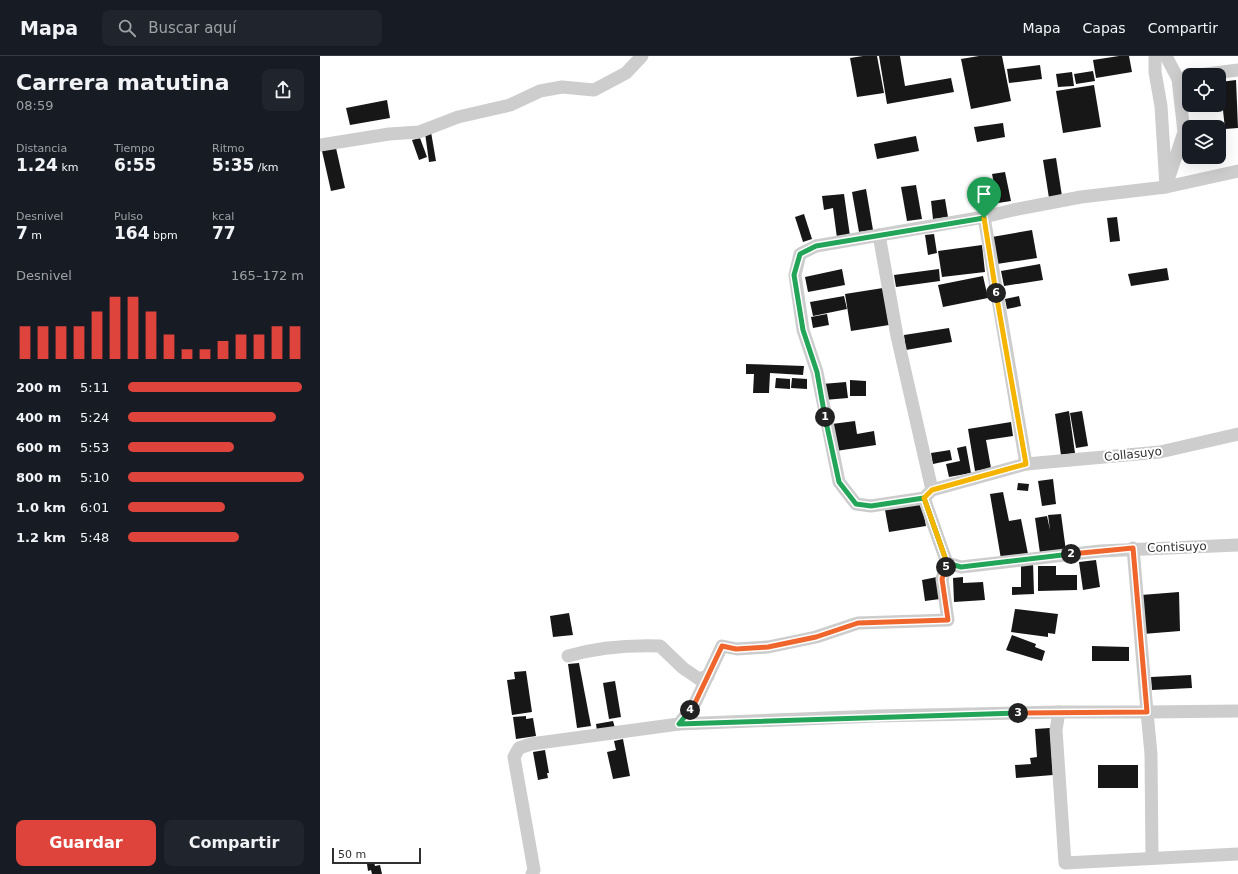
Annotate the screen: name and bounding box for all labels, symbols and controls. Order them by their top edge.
search box [102,10,382,46]
text: Mapa [20,17,78,39]
icon: search [116,17,138,39]
text: Buscar aquí [148,19,237,37]
text: Mapa [1022,20,1061,36]
text: Capas [1083,20,1126,36]
text: Compartir [1148,20,1218,36]
map controls [1182,68,1226,164]
button: locate [1182,68,1226,112]
button: share [262,69,304,111]
text: Carrera matutina [16,70,229,95]
text: 08:59 [16,98,53,113]
button: layers [1182,120,1226,164]
text: Distancia [16,142,67,155]
text: Tiempo [114,142,155,155]
text: Ritmo [212,142,244,155]
text: 1.24 [16,155,58,175]
text: 6:55 [114,155,156,175]
text: 5:35 [212,155,254,175]
text: km [58,161,79,174]
text: /km [254,161,279,174]
pin [967,177,1001,218]
icon: arrive [973,183,995,205]
text: Desnivel [16,210,63,223]
text: Pulso [114,210,143,223]
text: kcal [212,210,234,223]
text: 7 [16,223,28,243]
text: 164 [114,223,150,243]
text: 77 [212,223,236,243]
text: m [28,229,42,242]
text: bpm [150,229,178,242]
text: Desnivel [16,268,72,283]
text: 165–172 m [231,268,304,283]
pin: 6 [986,283,1006,303]
text: 6 [992,286,1000,299]
text: 200 m [16,380,61,395]
text: 5:11 [80,380,109,395]
pin: 1 [815,407,835,427]
text: 400 m [16,410,61,425]
text: 5:24 [80,410,109,425]
text: 1 [821,410,829,423]
text: 600 m [16,440,61,455]
text: 5:53 [80,440,109,455]
street label: Collasuyo [1103,444,1163,464]
text: 800 m [16,470,61,485]
text: 5:10 [80,470,109,485]
text: 1.0 km [16,500,66,515]
text: 6:01 [80,500,109,515]
text: 1.2 km [16,530,66,545]
text: 5:48 [80,530,109,545]
street label: Contisuyo [1147,539,1207,555]
pin: 2 [1061,544,1081,564]
text: 2 [1067,547,1075,560]
pin: 5 [936,557,956,577]
text: 5 [942,560,950,573]
pin: 4 [680,700,700,720]
text: 4 [686,703,694,716]
pin: 3 [1008,703,1028,723]
text: 3 [1014,706,1022,719]
button: Guardar [16,820,156,866]
button: Compartir [164,820,304,866]
scale bar [332,846,421,865]
text: 50 m [338,848,366,861]

